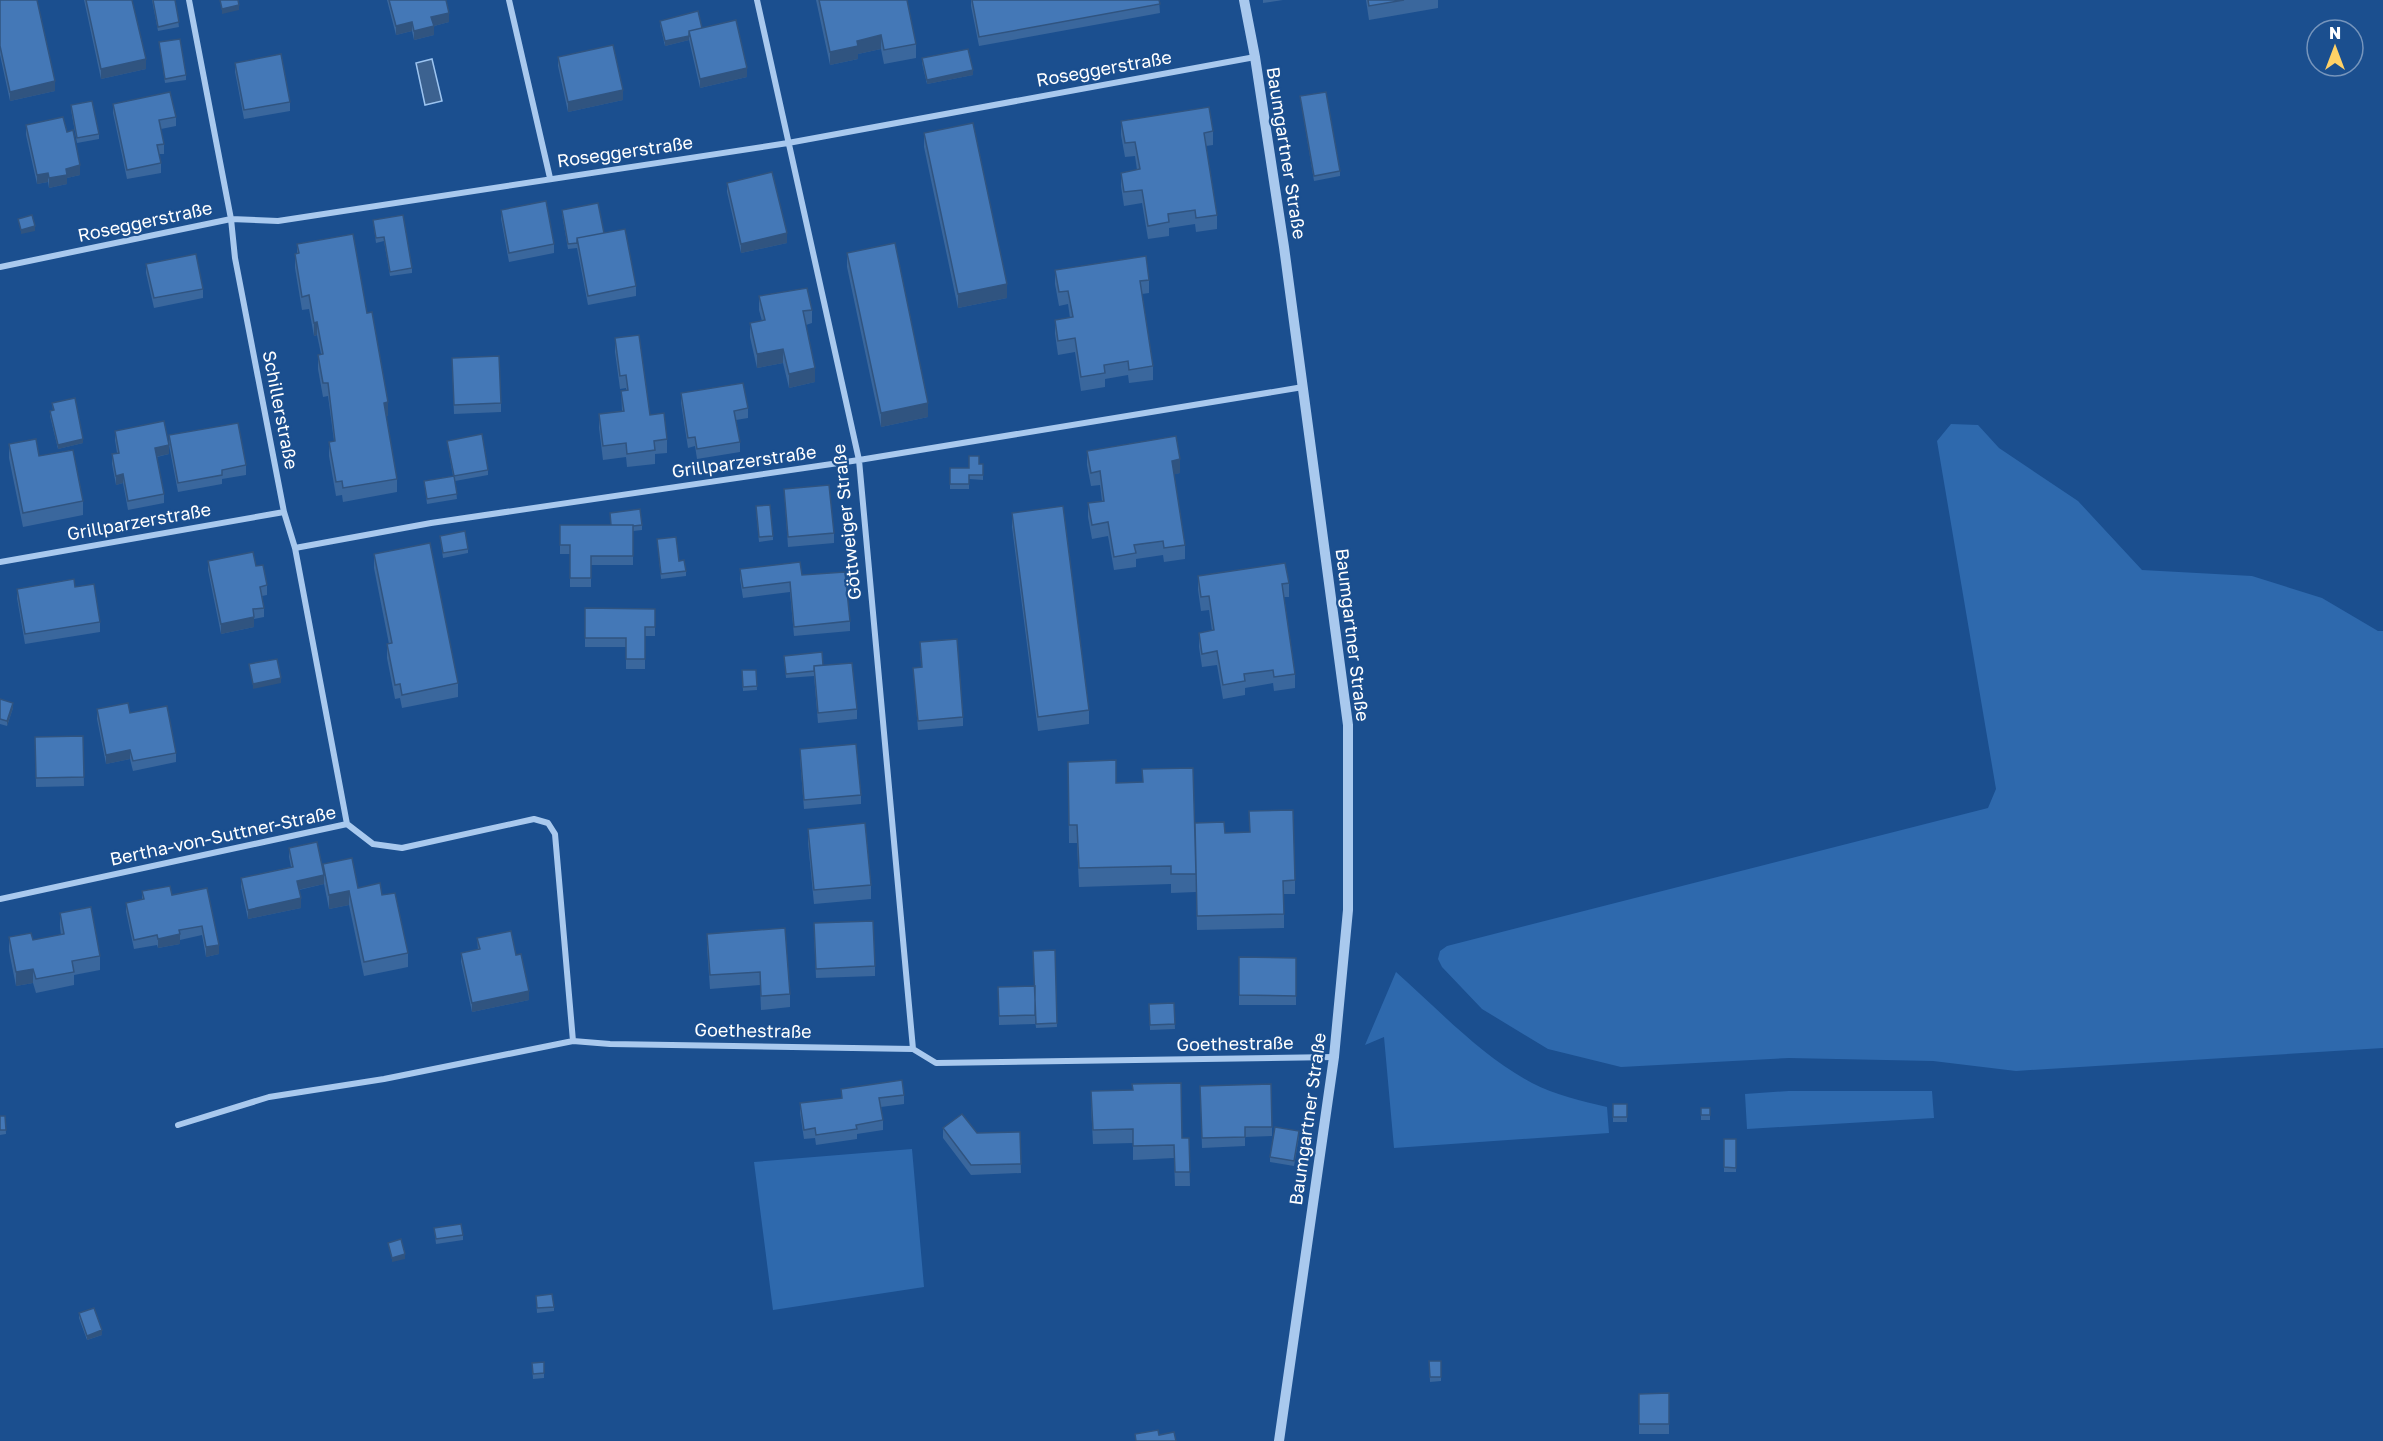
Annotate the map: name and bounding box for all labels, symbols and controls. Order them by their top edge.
north arrow [2305,18,2365,78]
text: N [2329,23,2341,43]
street label: Roseggerstraße [1034,45,1173,91]
street label: Baumgartner Straße [1263,65,1311,241]
street label: Roseggerstraße [555,131,694,171]
street label: Roseggerstraße [75,196,214,246]
street label: Schillerstraße [259,348,303,471]
street label: Grillparzerstraße [670,440,818,482]
street label: Göttweiger Straße [827,443,865,601]
street label: Grillparzerstraße [65,498,213,545]
street label: Baumgartner Straße [1331,547,1375,723]
street label: Bertha-von-Suttner-Straße [108,800,338,870]
street label: Goethestraße [694,1018,812,1042]
street label: Goethestraße [1176,1031,1294,1055]
street label: Baumgartner Straße [1284,1031,1330,1207]

